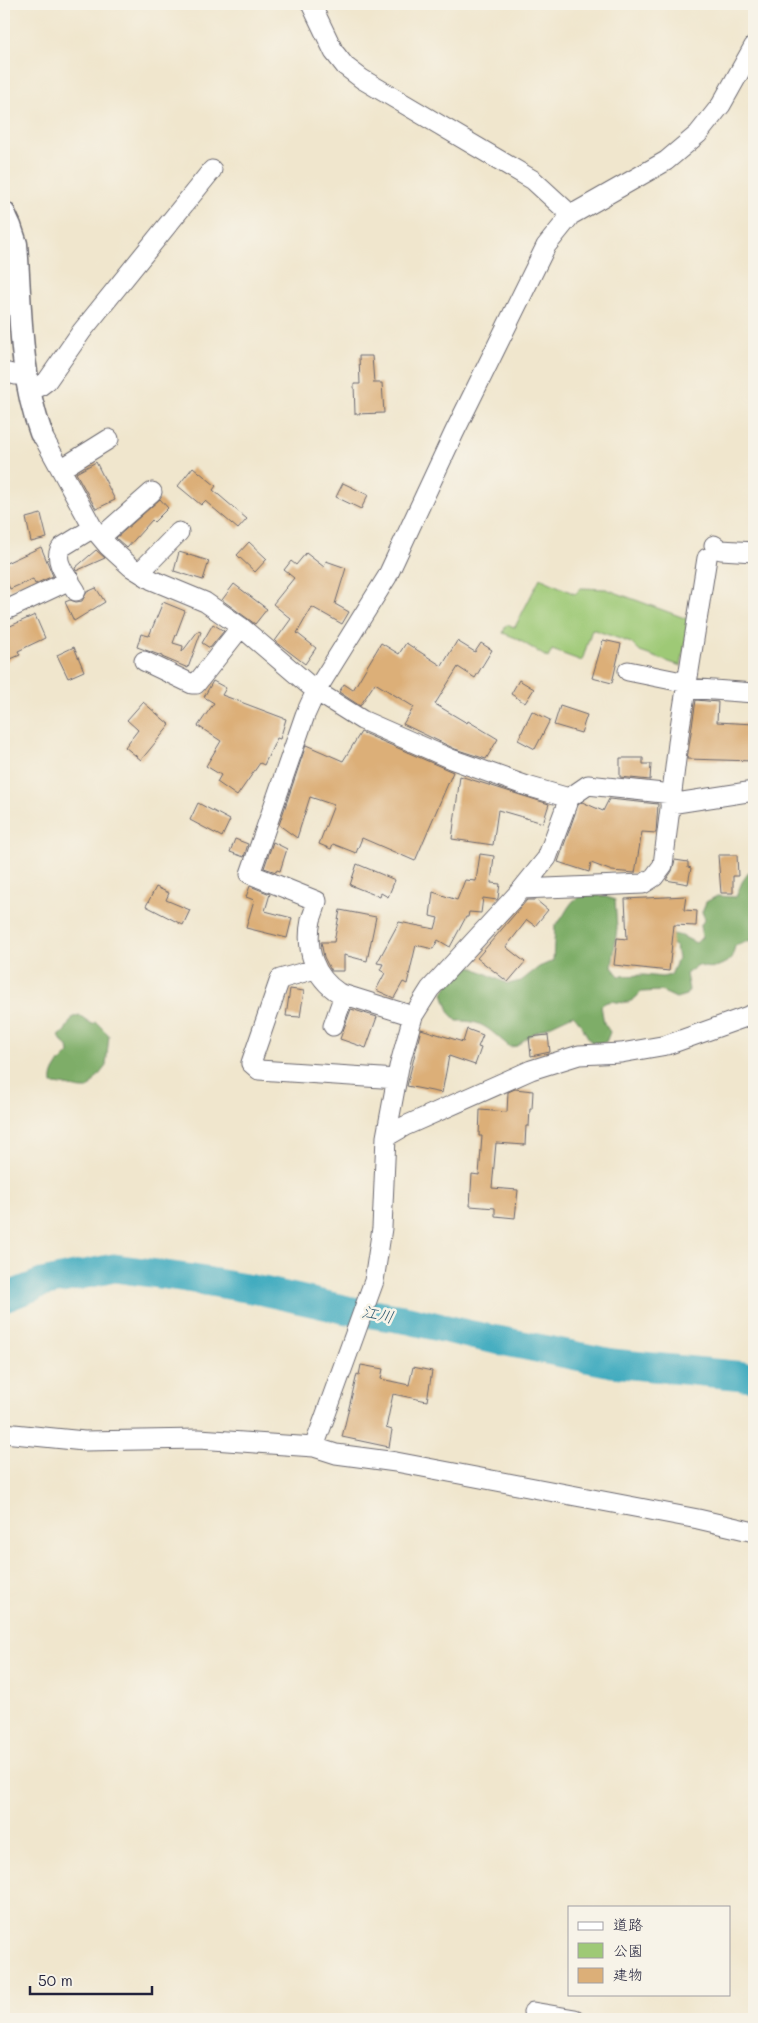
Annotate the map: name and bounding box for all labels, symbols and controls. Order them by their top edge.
water label: 江川 [360,1300,396,1327]
legend [568,1906,730,1996]
text: 道路 [613,1914,643,1934]
text: 公園 [613,1940,643,1960]
scale bar [30,1963,152,1995]
text: 建物 [613,1964,643,1984]
text: 50 m [38,1970,73,1990]

